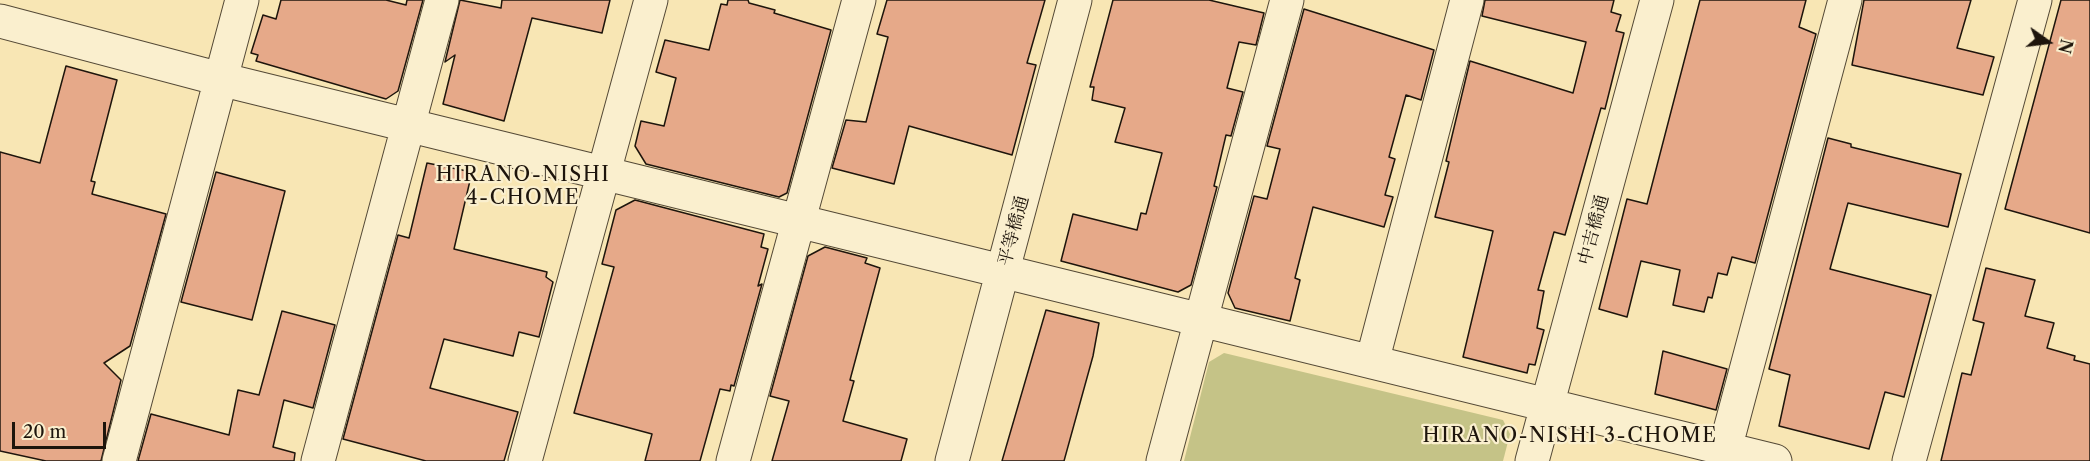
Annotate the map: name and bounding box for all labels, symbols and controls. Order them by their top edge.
north arrow [2018,12,2078,72]
text: N [2054,37,2077,56]
district label: HIRANO-NISHI 4-CHOME [436,163,610,210]
street label: 中吉橋通 [1574,192,1614,268]
street label: 平等橋通 [994,193,1034,269]
scale bar [15,410,110,448]
text: 20 m [23,421,66,443]
district label: HIRANO-NISHI 3-CHOME [1423,424,1717,448]

